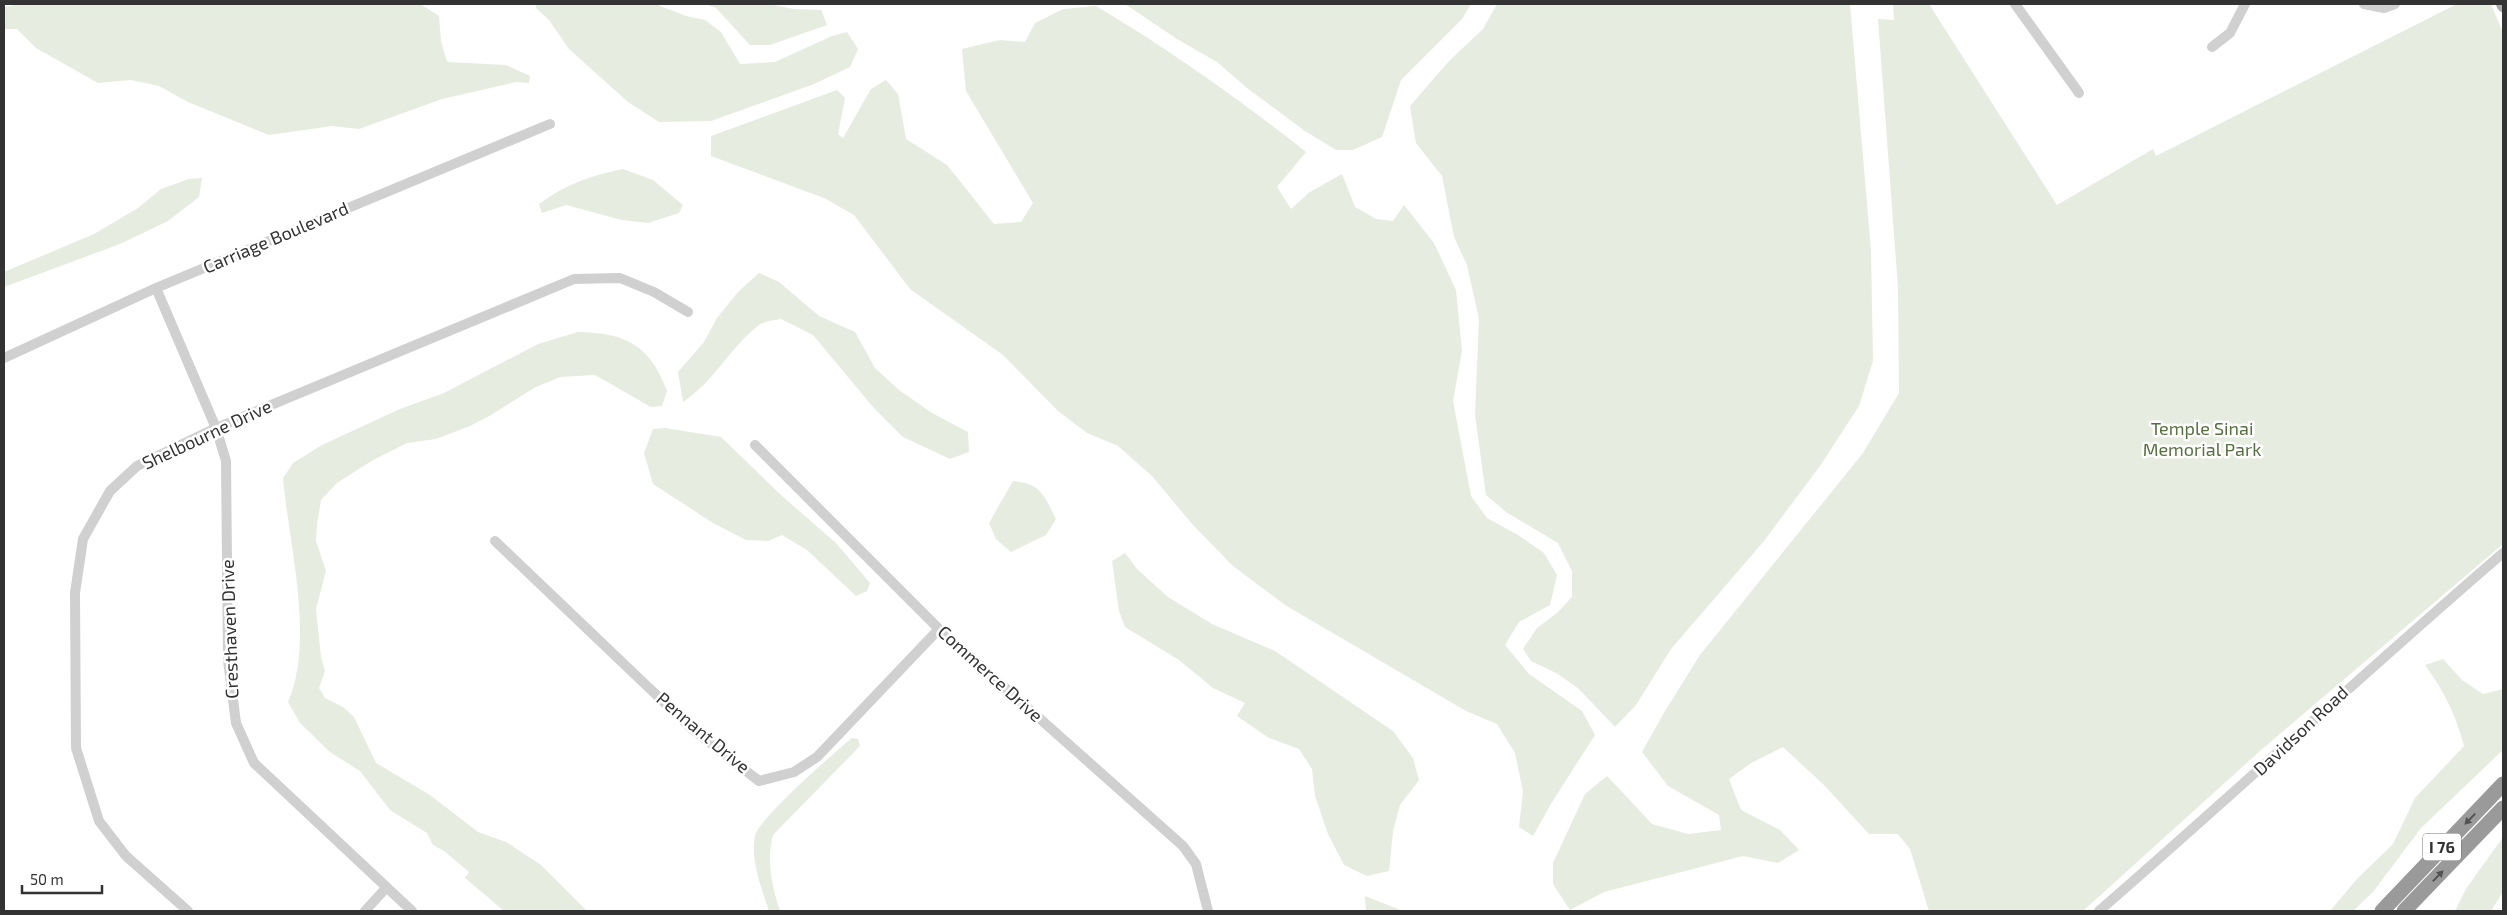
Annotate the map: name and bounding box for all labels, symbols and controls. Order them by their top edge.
street label: Carriage Boulevard [200,197,352,278]
street label: Shelbourne Drive [138,394,275,474]
park label: Temple Sinai Memorial Park [2143,417,2261,460]
street label: Cresthaven Drive [216,559,242,699]
street label: Commerce Drive [934,620,1048,726]
street label: Davidson Road [2248,681,2352,780]
street label: Pennant Drive [653,687,755,778]
one-way arrow [2464,813,2476,825]
road number: I 76 [2423,834,2461,860]
scale bar [22,862,102,894]
text: 50 m [30,870,64,888]
one-way arrow [2432,870,2444,882]

